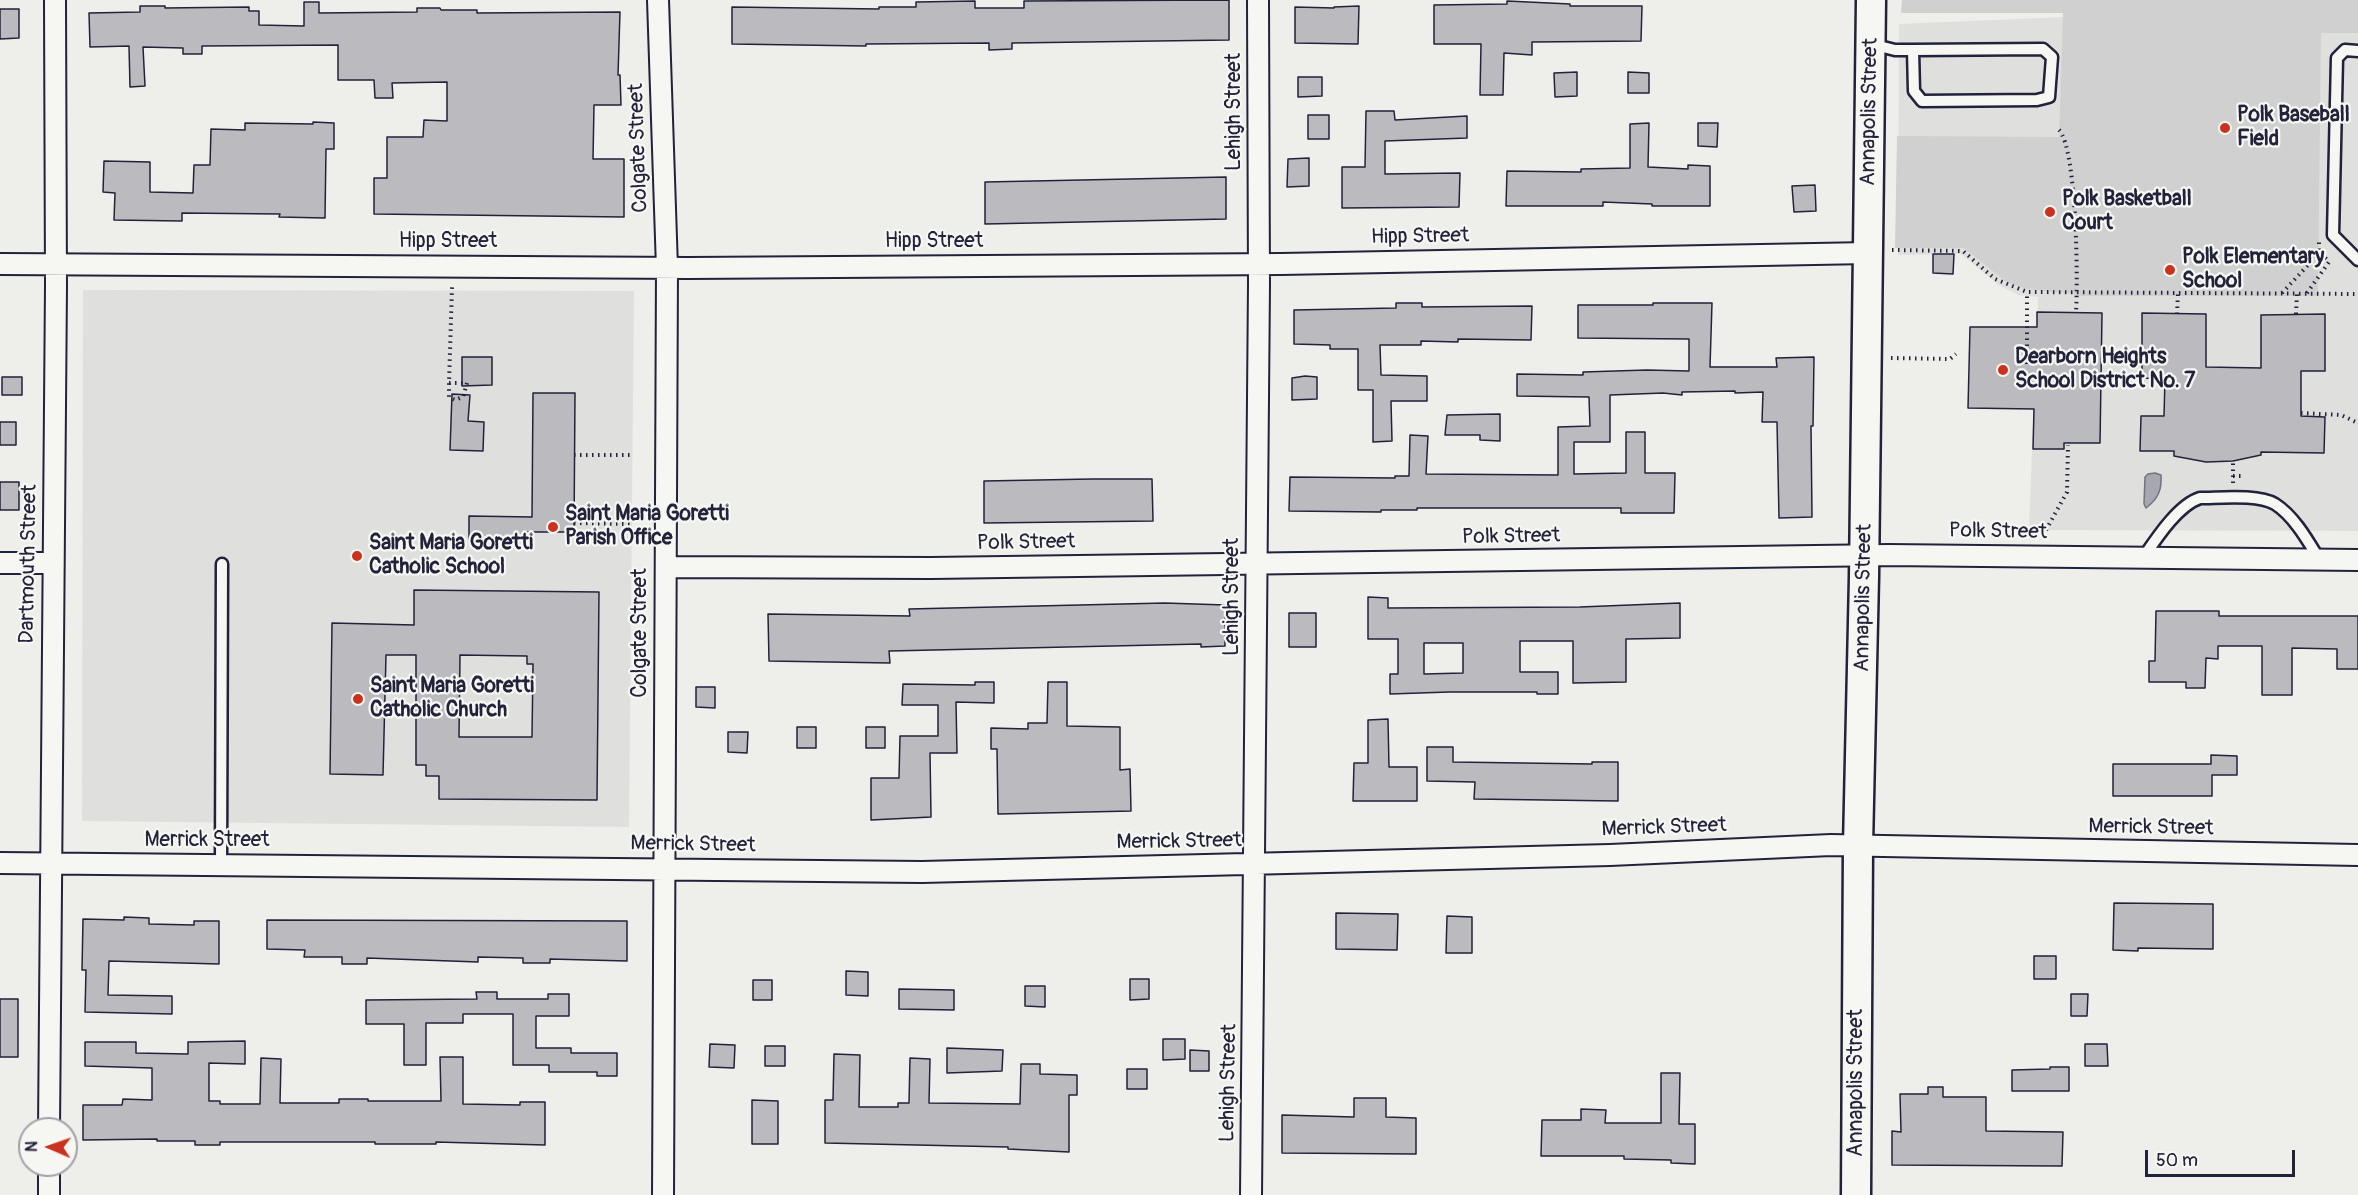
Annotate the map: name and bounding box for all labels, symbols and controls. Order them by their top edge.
street label: Annapolis Street [1856,38,1884,186]
street label: Lehigh Street [1222,53,1248,171]
street label: Colgate Street [624,83,654,213]
place label: Polk Baseball Field [2237,103,2350,153]
marker: Polk Baseball Field [2218,121,2232,135]
place label: Polk Basketball Court [2062,187,2192,237]
marker: Polk Basketball Court [2043,205,2057,219]
street label: Hipp Street [1371,224,1469,250]
street label: Hipp Street [399,229,497,255]
street label: Hipp Street [885,229,983,255]
place label: Polk Elementary School [2182,245,2324,295]
marker: Polk Elementary School [2163,263,2177,277]
place label: Dearborn Heights School District No. 7 [2015,345,2195,395]
marker: Dearborn Heights School District No. 7 [1996,363,2010,377]
street label: Dartmouth Street [15,484,43,644]
place label: Saint Maria Goretti Parish Office [565,502,729,552]
street label: Polk Street [1949,519,2047,545]
marker: Saint Maria Goretti Parish Office [546,520,560,534]
street label: Polk Street [1462,524,1560,550]
street label: Annapolis Street [1850,524,1878,672]
street label: Polk Street [977,530,1075,556]
place label: Saint Maria Goretti Catholic School [369,531,533,581]
street label: Lehigh Street [1220,538,1246,656]
marker: Saint Maria Goretti Catholic School [350,549,364,563]
street label: Colgate Street [628,568,654,698]
place label: Saint Maria Goretti Catholic Church [370,674,534,724]
marker: Saint Maria Goretti Catholic Church [351,692,365,706]
street label: Merrick Street [1601,813,1727,843]
street label: Merrick Street [2088,814,2214,842]
street label: Merrick Street [144,828,270,854]
street label: Merrick Street [1116,828,1242,856]
street label: Merrick Street [630,831,756,859]
street label: Annapolis Street [1844,1009,1870,1157]
street label: Lehigh Street [1215,1024,1243,1142]
north arrow [18,1117,78,1177]
scale bar [2148,1138,2298,1176]
text: N [22,1141,42,1152]
text: 50 m [2156,1149,2198,1172]

